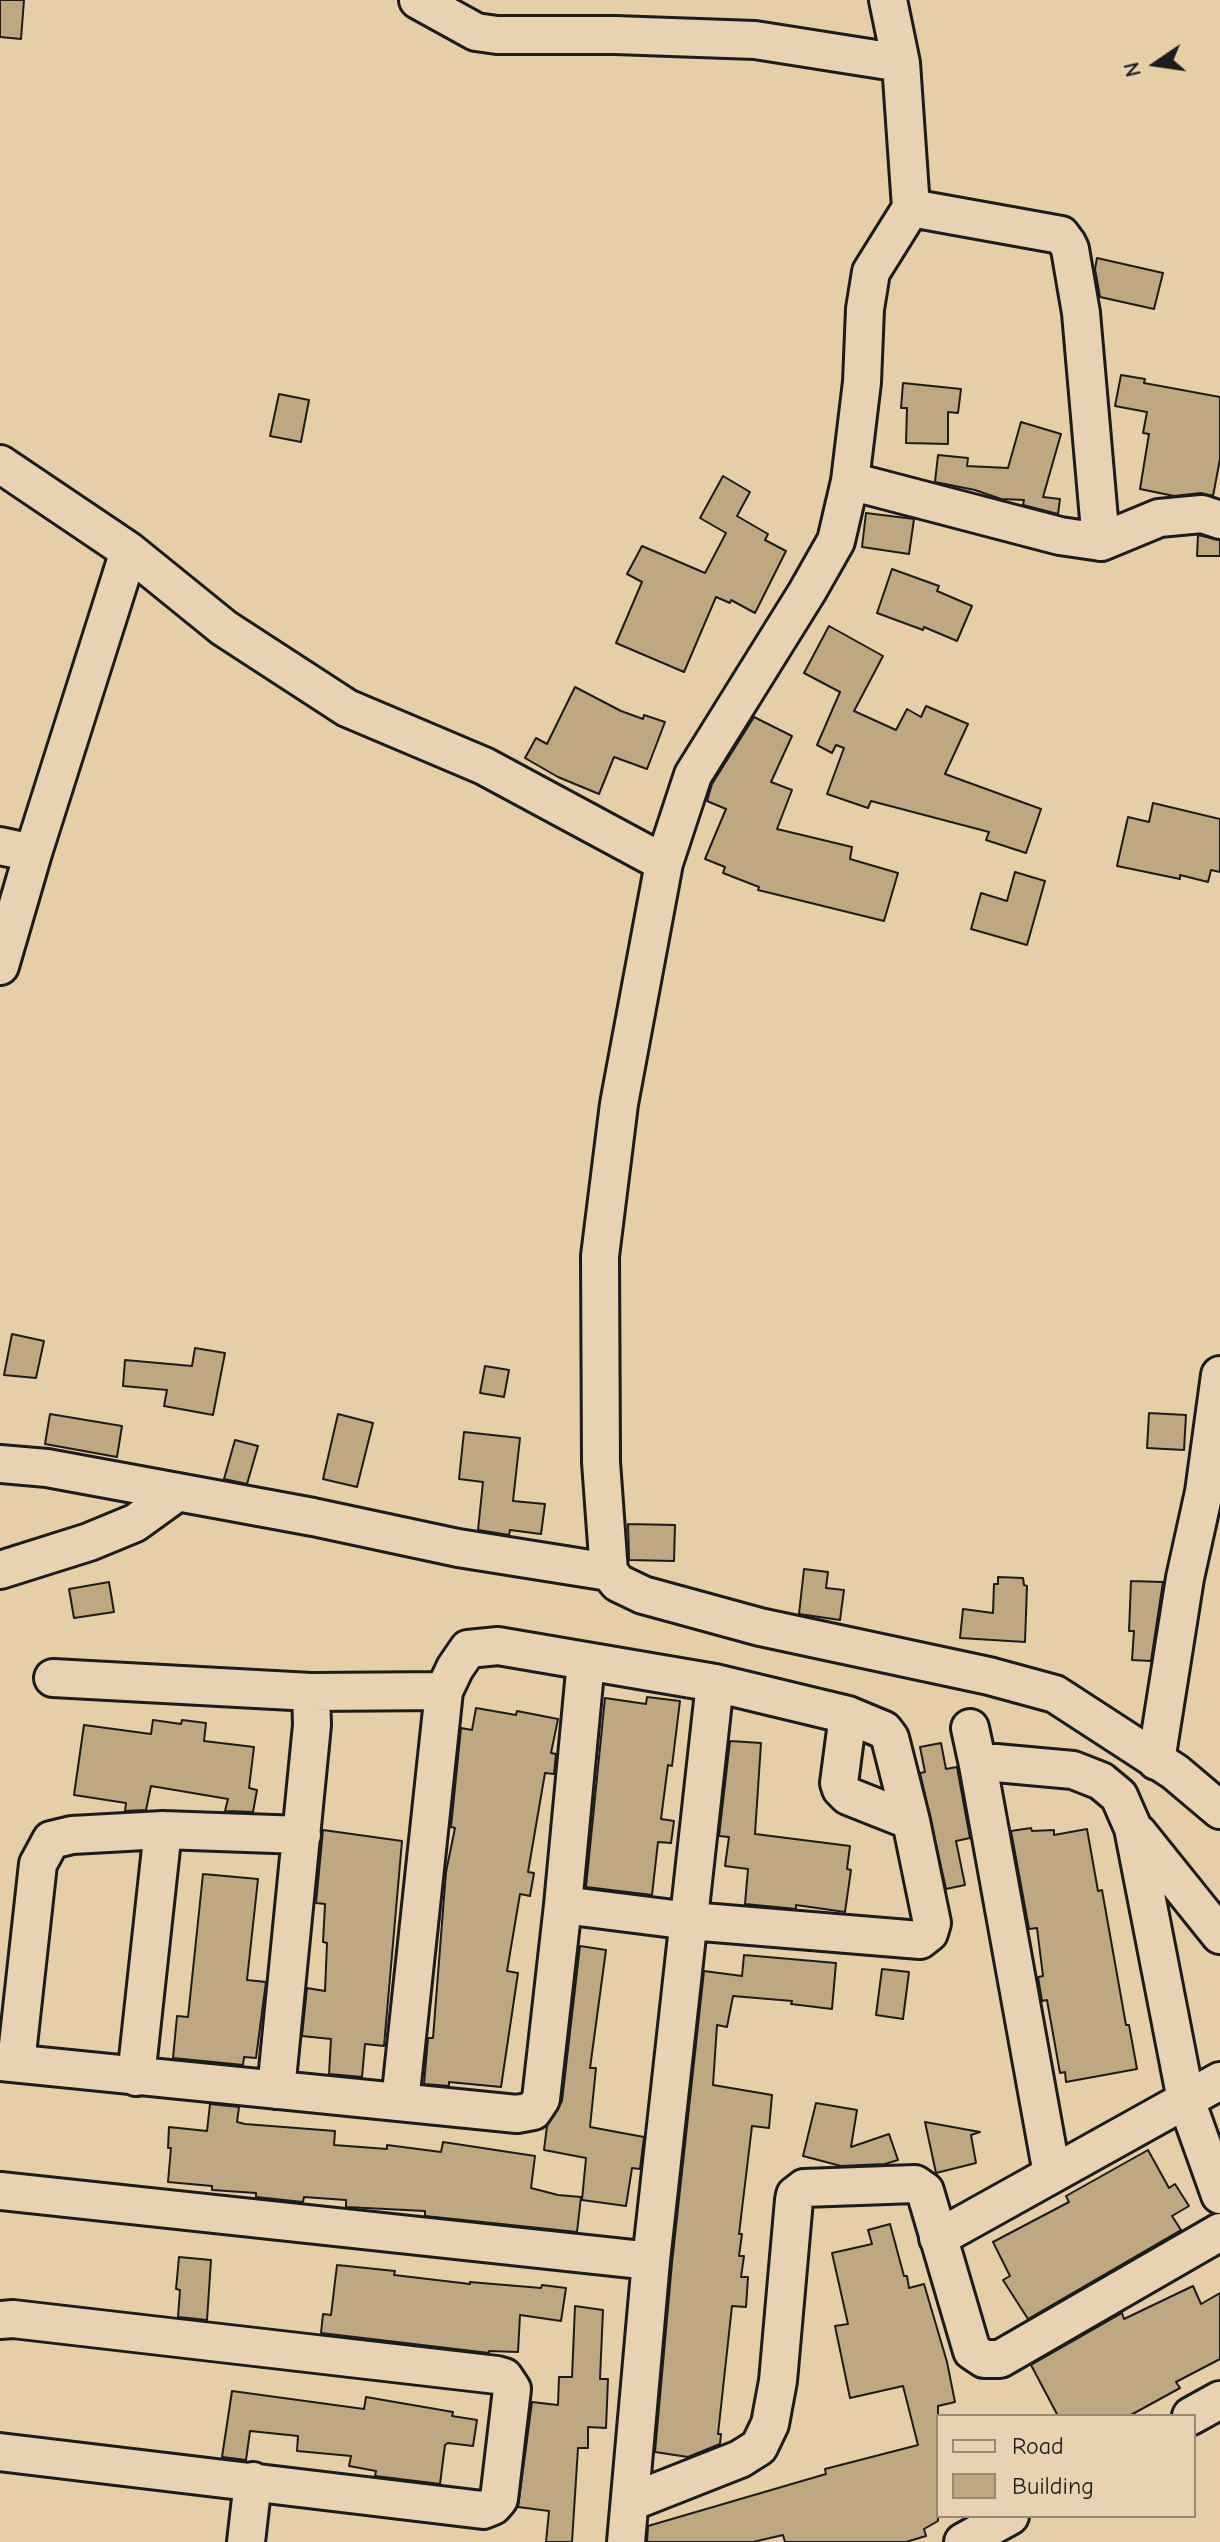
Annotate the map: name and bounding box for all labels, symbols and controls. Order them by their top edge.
north arrow [1116,24,1196,104]
text: N [1118,59,1147,79]
legend [936,2414,1196,2518]
text: Road [1012,2432,1064,2460]
text: Building [1012,2472,1094,2500]

